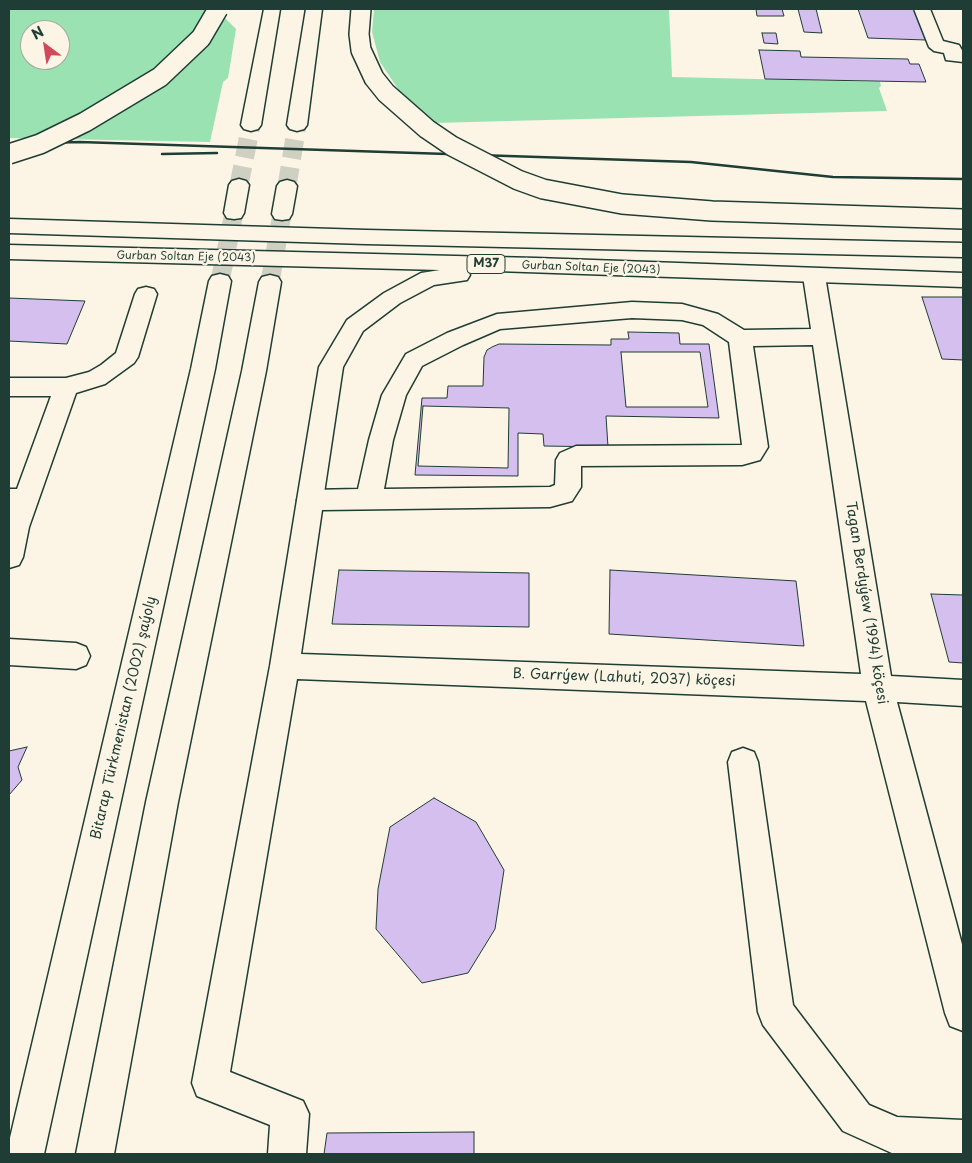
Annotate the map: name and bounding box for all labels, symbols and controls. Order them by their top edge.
north arrow [20,20,70,70]
text: N [27,21,48,44]
street label: Gurban Soltan Eje (2043) [116,249,256,265]
road number: M37 [467,254,505,274]
street label: Gurban Soltan Eje (2043) [521,259,661,277]
street label: Tagan Berdyýew (1994) köçesi [842,500,890,706]
street label: Bitarap Türkmenistan (2002) şaýoly [88,595,160,841]
street label: B. Garrýew (Lahuti, 2037) köçesi [512,666,736,690]

